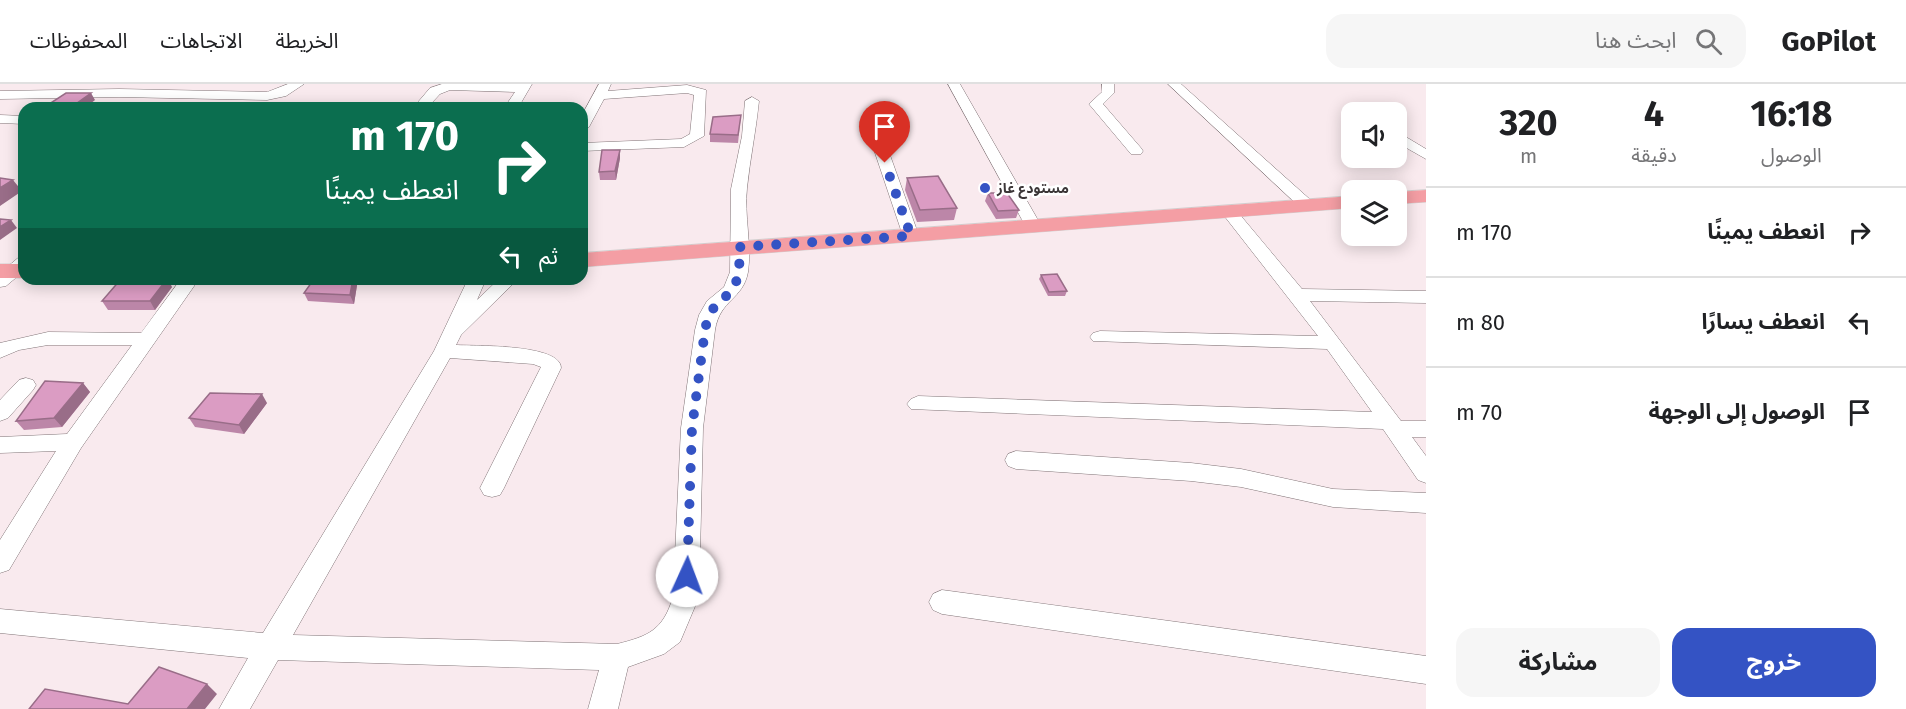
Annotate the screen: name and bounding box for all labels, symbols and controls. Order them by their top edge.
search box [1326,14,1746,68]
icon: search [1692,25,1725,58]
text: GoPilot [1782,25,1876,58]
text: ابحث هنا [1595,27,1677,54]
text: المحفوظات [30,28,127,54]
text: الاتجاهات [160,28,242,54]
text: الخريطة [275,28,338,54]
text: 4 [1644,92,1664,136]
text: 16:18 [1750,92,1832,136]
pin [859,101,910,163]
text: 320 [1500,101,1558,145]
map controls [1341,102,1407,246]
button: sound [1341,102,1407,168]
icon: arrive [868,110,901,143]
text: 170 m [350,111,459,161]
icon: right [480,126,558,204]
text: دقيقة [1631,143,1677,167]
text: الوصول [1761,143,1822,167]
text: m [1520,144,1537,168]
text: انعطف يمينًا [324,174,459,206]
place label: مستودع غاز [996,180,1069,199]
button: layers [1341,180,1407,246]
marker: مستودع غاز [978,181,992,195]
icon: right [1843,216,1876,249]
text: انعطف يمينًا [1707,218,1825,245]
text: 170 m [1456,219,1512,246]
icon: left [494,240,527,273]
text: ثم [539,243,558,270]
icon: left [1843,306,1876,339]
text: انعطف يسارًا [1702,308,1825,335]
text: 80 m [1456,309,1505,336]
icon: arrive [1843,396,1876,429]
text: الوصول إلى الوجهة [1648,398,1825,425]
text: 70 m [1456,399,1502,426]
position arrow [655,544,719,608]
button: مشاركة [1456,628,1660,697]
button: خروج [1672,628,1876,697]

